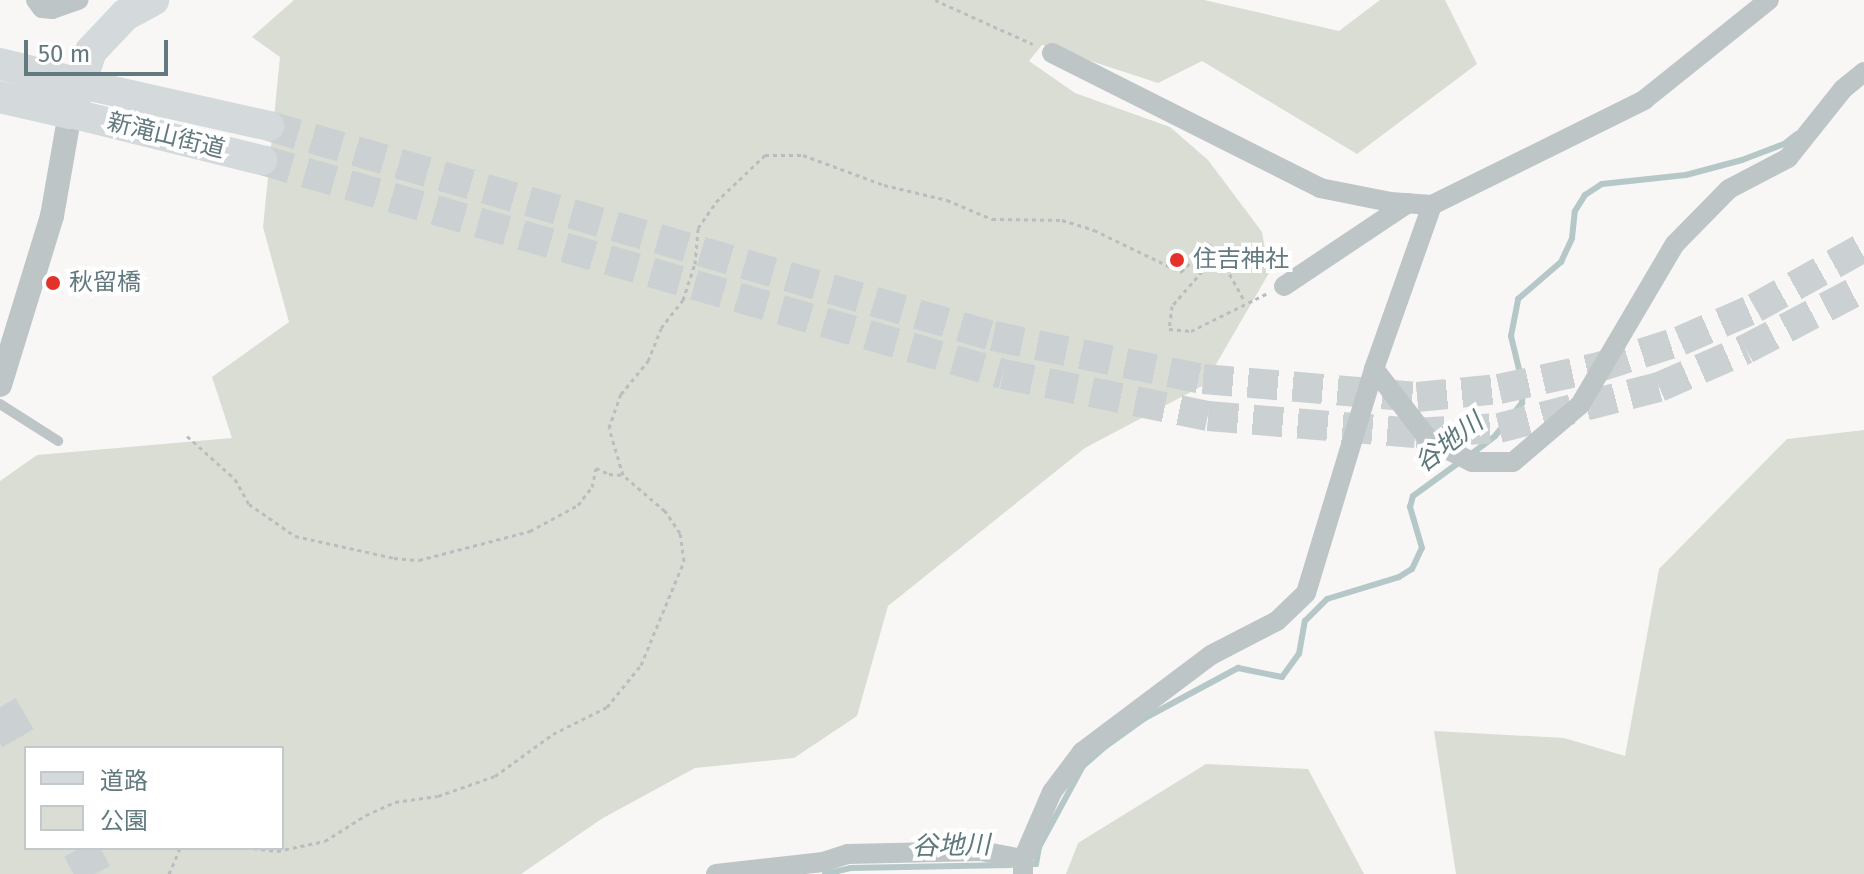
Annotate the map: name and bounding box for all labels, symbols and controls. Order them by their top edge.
scale bar [28,24,172,74]
text: 50 m [38,40,90,68]
street label: 新滝山街道 [104,108,228,164]
place label: 住吉神社 [1193,246,1289,274]
marker: 住吉神社 [1168,251,1186,269]
place label: 秋留橋 [69,269,141,297]
marker: 秋留橋 [44,274,62,292]
water label: 谷地川 [1409,407,1489,479]
legend [24,746,284,850]
text: 道路 [100,767,148,795]
text: 公園 [100,807,148,835]
water label: 谷地川 [912,830,990,862]

